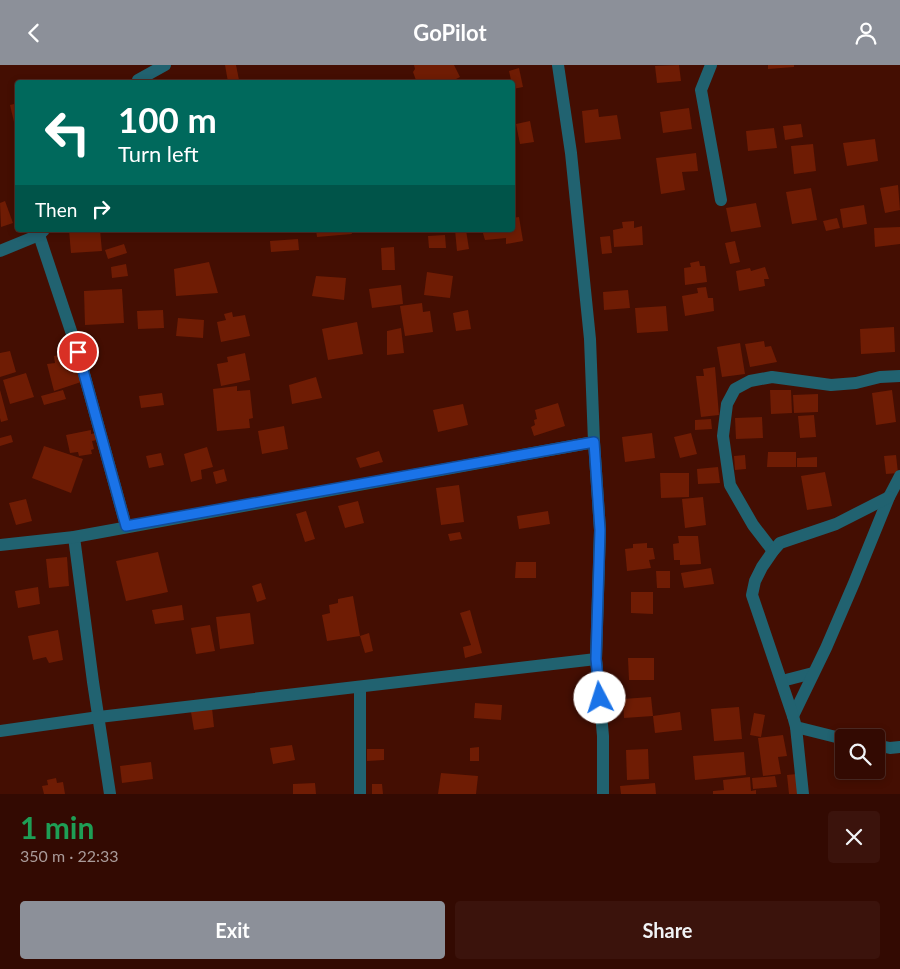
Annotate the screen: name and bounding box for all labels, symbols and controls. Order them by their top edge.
icon: back [20,19,48,47]
text: GoPilot [413,19,487,46]
icon: person [852,19,880,47]
text: 100 m [118,98,217,140]
icon: left [35,100,100,165]
text: Turn left [118,140,199,167]
icon: right [87,195,115,223]
text: Then [35,198,77,221]
pin [57,331,99,373]
icon: arrive [64,338,92,366]
position arrow [573,671,625,723]
map controls [835,729,885,779]
button: search [835,729,885,779]
text: 1 min [20,809,94,845]
button: close [828,811,880,863]
text: 350 m · 22:33 [20,846,119,865]
button: Exit [20,901,445,959]
button: Share [455,901,880,959]

